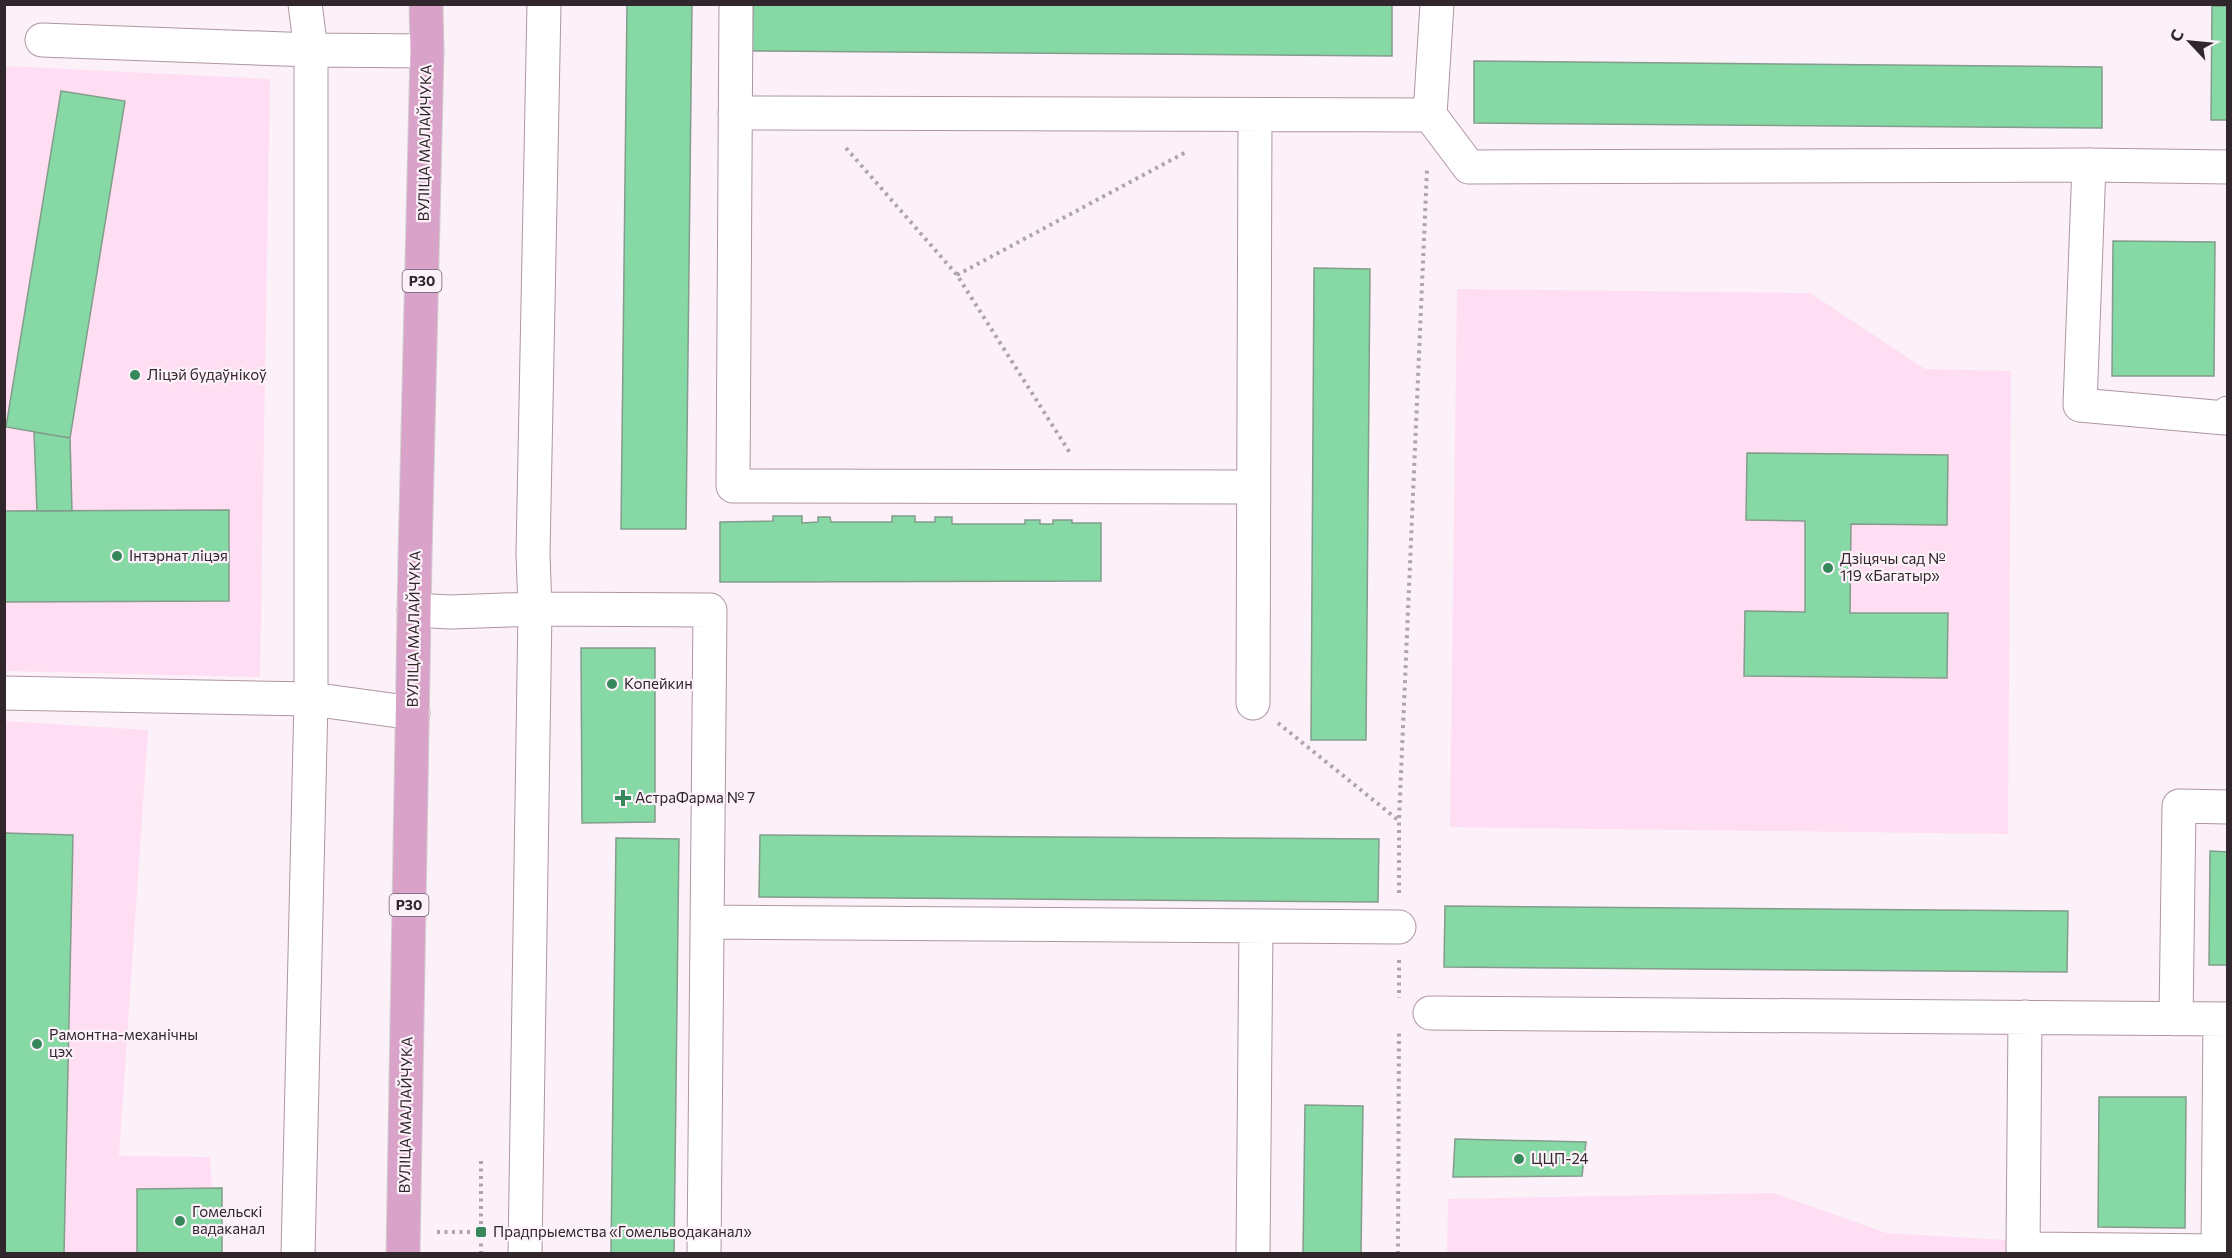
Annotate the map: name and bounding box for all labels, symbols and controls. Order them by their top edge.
north arrow [2160,12,2220,72]
text: С [2165,26,2187,44]
street label: ВУЛІЦА МАЛАЙЧУКА [414,64,434,221]
road number: Р30 [402,270,442,292]
place label: Ліцэй будаўнікоў [147,365,267,383]
marker: Ліцэй будаўнікоў [128,368,142,382]
place label: Інтэрнат ліцэя [129,546,228,564]
marker: Інтэрнат ліцэя [110,549,124,563]
place label: Дзіцячы сад № 119 «Багатыр» [1840,549,1946,584]
street label: ВУЛІЦА МАЛАЙЧУКА [403,550,423,707]
marker: Дзіцячы сад № 119 «Багатыр» [1821,561,1835,575]
place label: Копейкин [624,674,693,692]
marker: Копейкин [605,677,619,691]
place label: АстраФарма № 7 [635,788,755,806]
marker: АстраФарма № 7 [616,791,630,805]
road number: Р30 [390,894,428,916]
place label: Рамонтна-механічны цэх [49,1025,198,1060]
street label: ВУЛІЦА МАЛАЙЧУКА [395,1036,415,1193]
marker: Рамонтна-механічны цэх [30,1037,44,1051]
place label: ЦЦП-24 [1531,1149,1589,1167]
marker: ЦЦП-24 [1512,1152,1526,1166]
place label: Гомельскі вадаканал [192,1202,265,1237]
marker: Гомельскі вадаканал [173,1214,187,1228]
place label: Прадпрыемства «Гомельводаканал» [493,1222,752,1240]
marker: Прадпрыемства «Гомельводаканал» [474,1225,488,1239]

